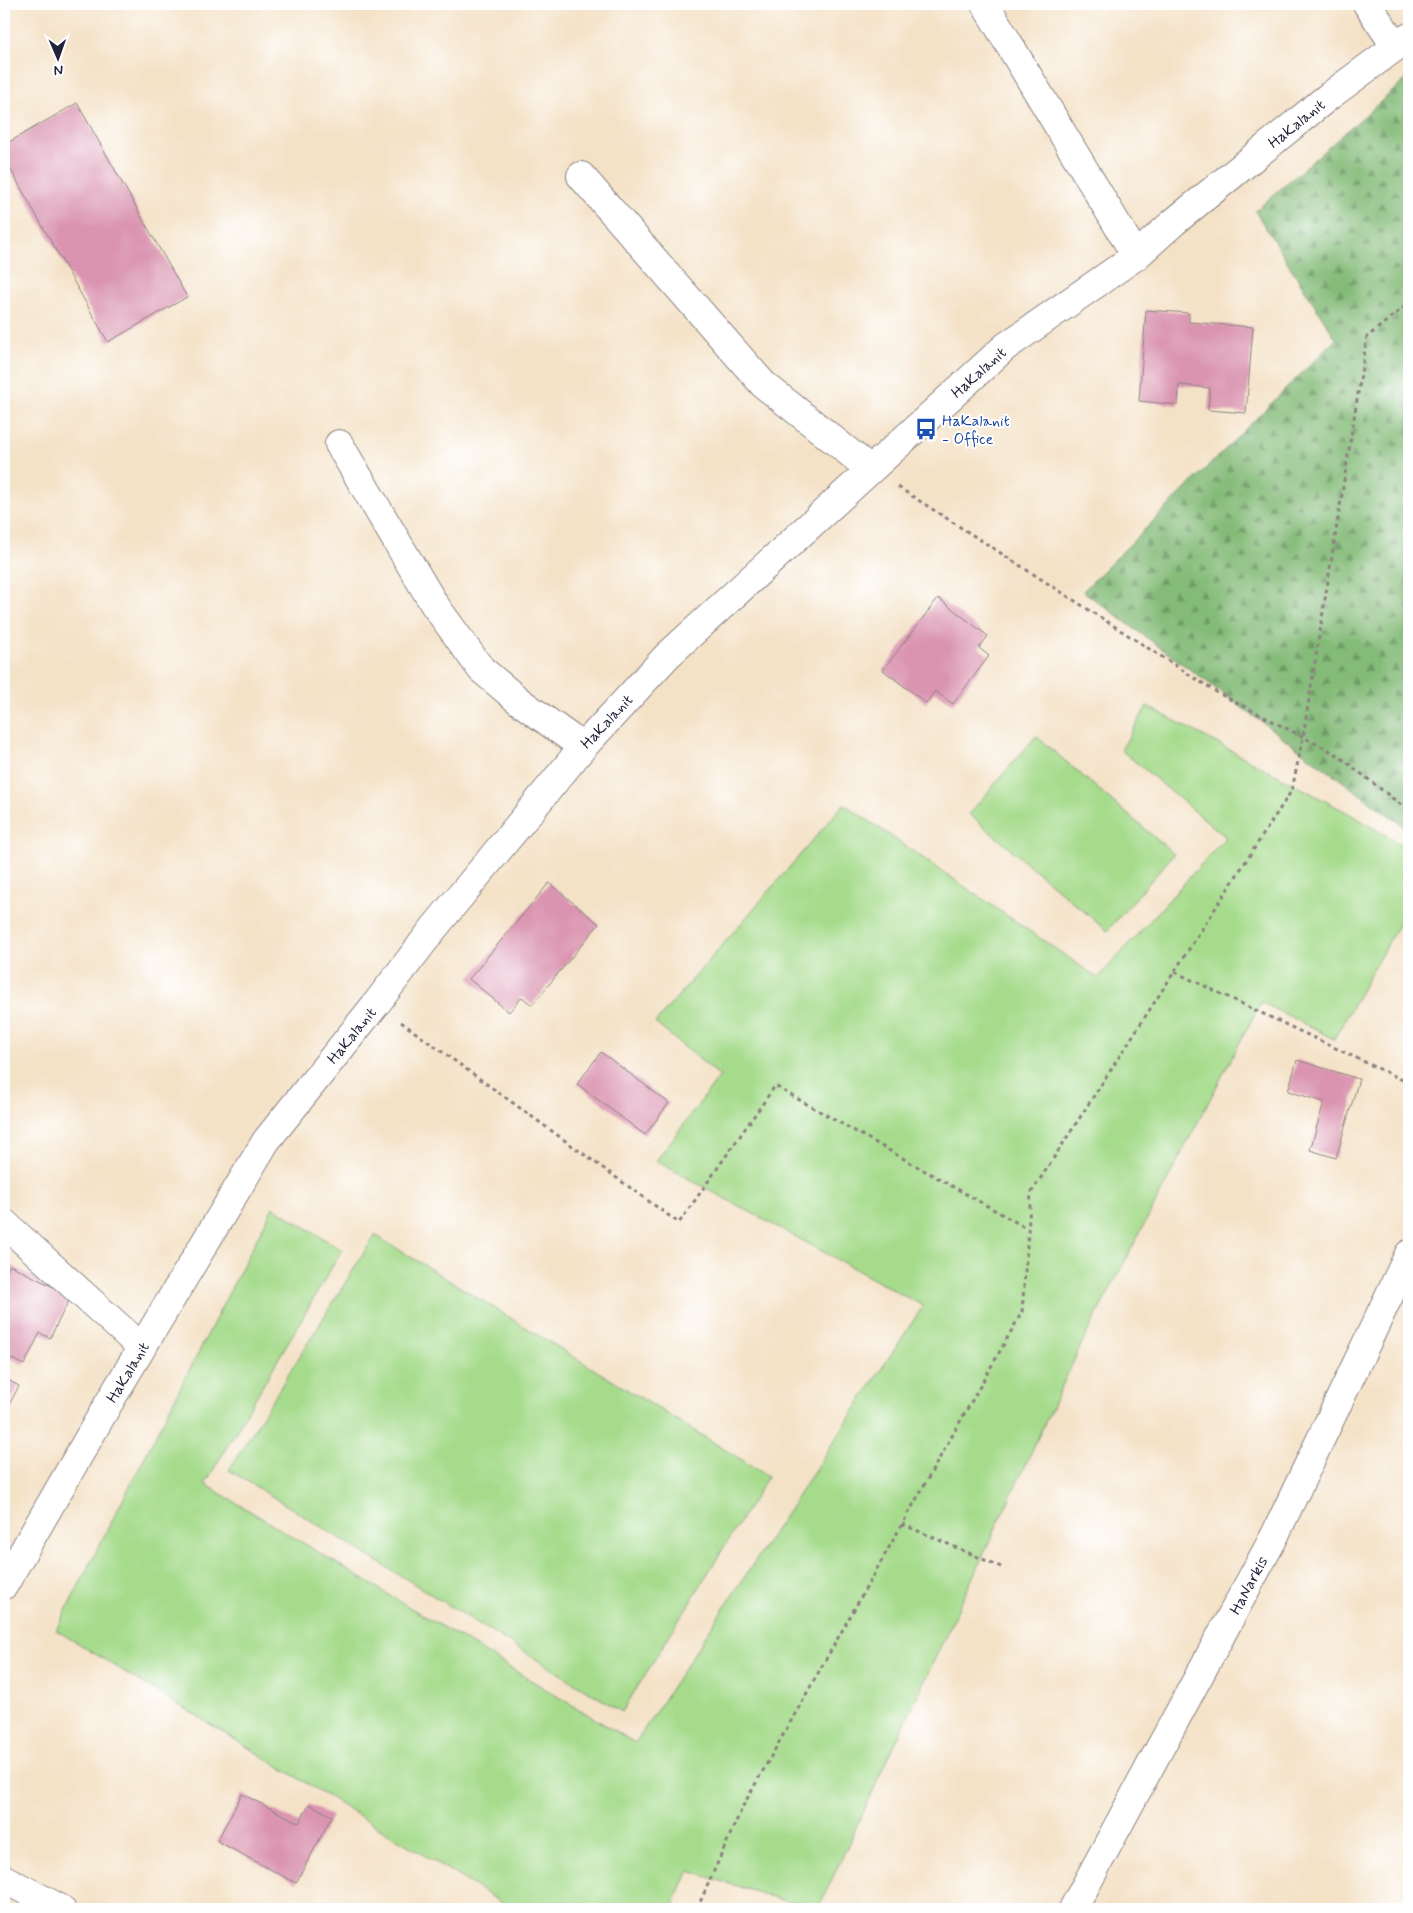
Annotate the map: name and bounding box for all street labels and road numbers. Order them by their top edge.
street label: HaKalanit [1264,95,1330,154]
street label: HaKalanit [947,343,1011,404]
street label: HaKalanit [576,690,638,754]
street label: HaKalanit [323,1003,382,1069]
street label: HaKalanit [102,1338,155,1407]
street label: HaNarkis [1225,1553,1273,1619]

